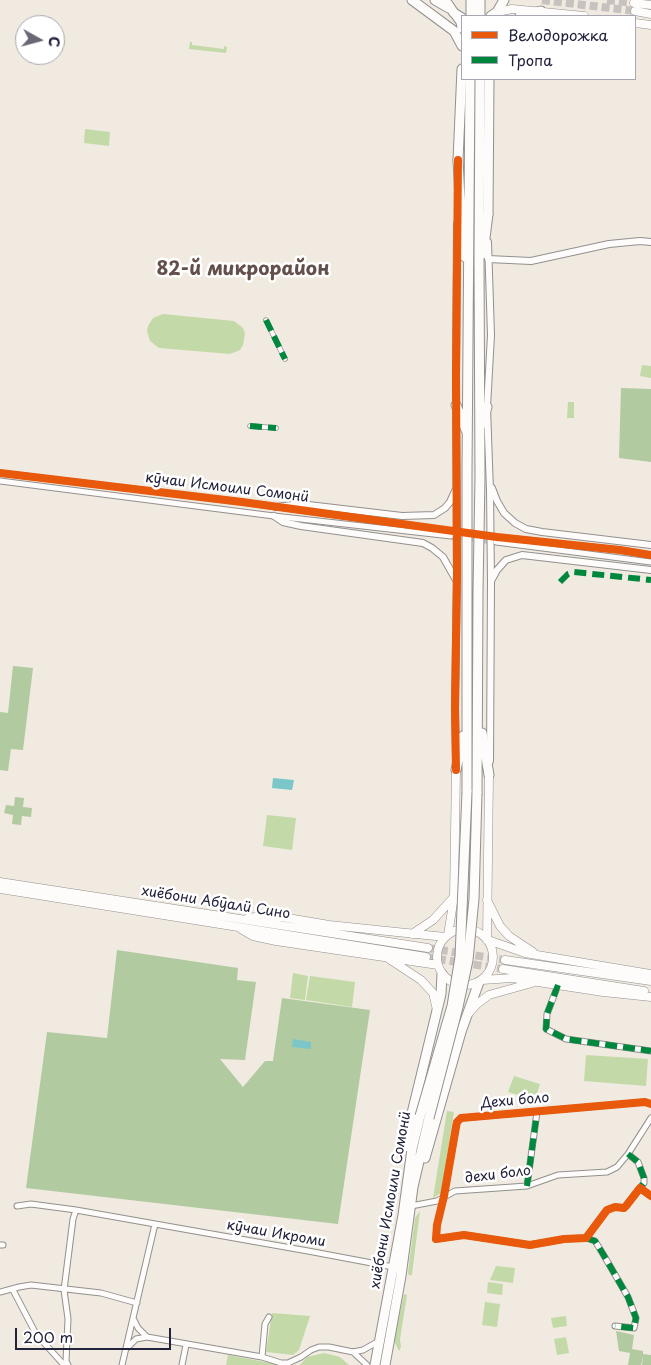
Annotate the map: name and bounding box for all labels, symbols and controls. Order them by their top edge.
north arrow [15,15,65,65]
legend [461,15,636,80]
text: Велодорожка [508,23,608,46]
text: С [43,35,65,48]
text: Тропа [508,48,553,71]
district label: 82-й микрорайон [156,259,330,281]
street label: кӯчаи Исмоили Сомонӣ [144,470,310,506]
street label: хиёбони Абӯалӣ Сино [141,883,291,923]
street label: Дехи боло [480,1090,550,1112]
street label: хиёбони Исмоили Сомонӣ [367,1110,415,1290]
street label: дехи боло [464,1163,532,1187]
street label: кӯчаи Икроми [225,1217,327,1251]
scale bar [18,1318,174,1350]
text: 200 m [23,1325,73,1348]

